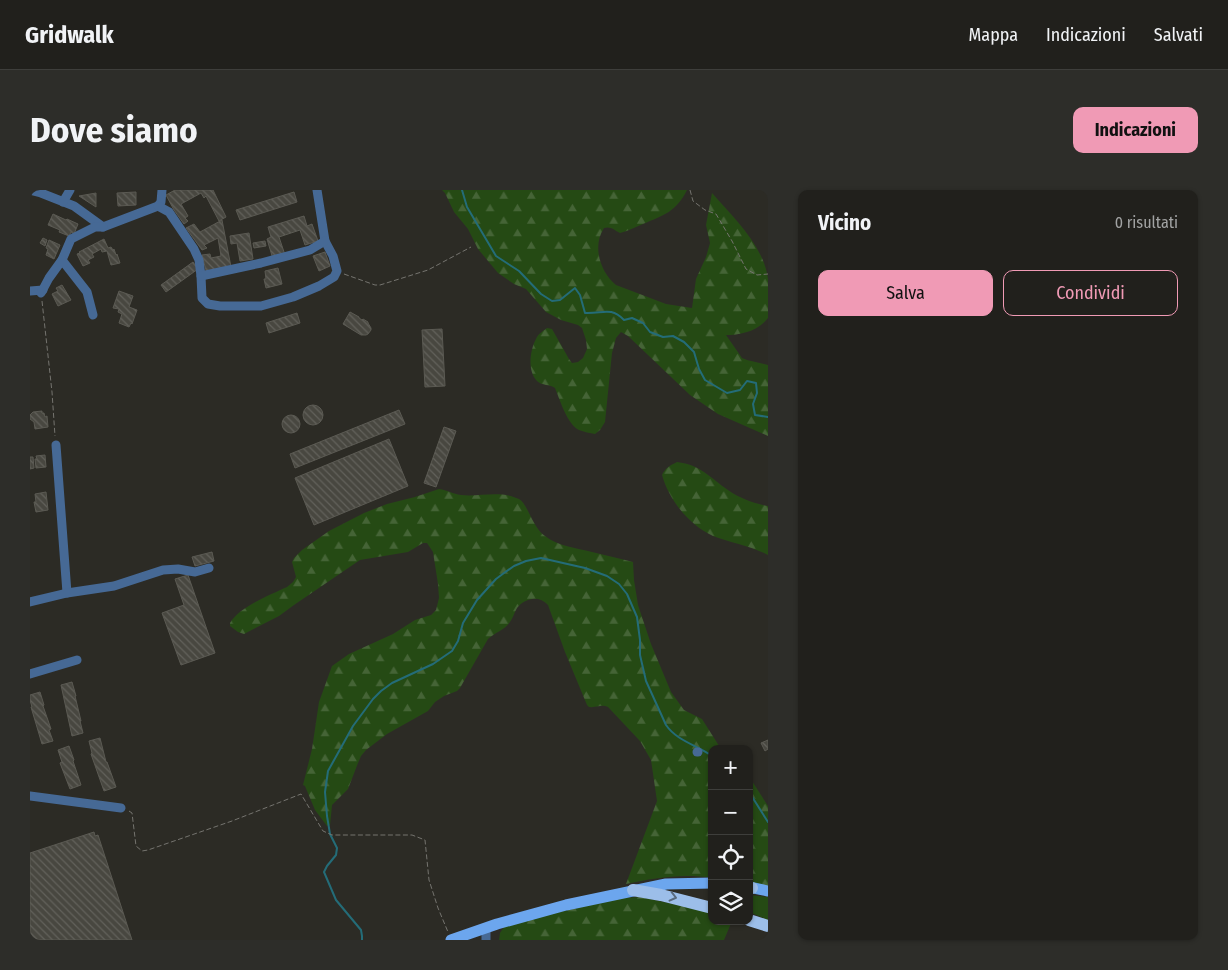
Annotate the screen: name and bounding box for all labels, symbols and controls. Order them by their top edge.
text: Gridwalk [25,21,114,49]
text: Mappa [969,24,1018,46]
text: Indicazioni [1046,24,1126,46]
text: Salvati [1154,24,1203,46]
button: Indicazioni [1073,107,1198,153]
text: Dove siamo [30,109,198,151]
text: Vicino [818,210,871,236]
text: 0 risultati [1115,213,1178,232]
button: Salva [818,270,993,316]
button: Condividi [1003,270,1178,316]
map controls [708,745,753,925]
button: + [708,745,753,790]
button: − [708,790,753,835]
button: locate [708,835,753,880]
button: layers [708,880,753,925]
one-way arrow [668,892,676,902]

